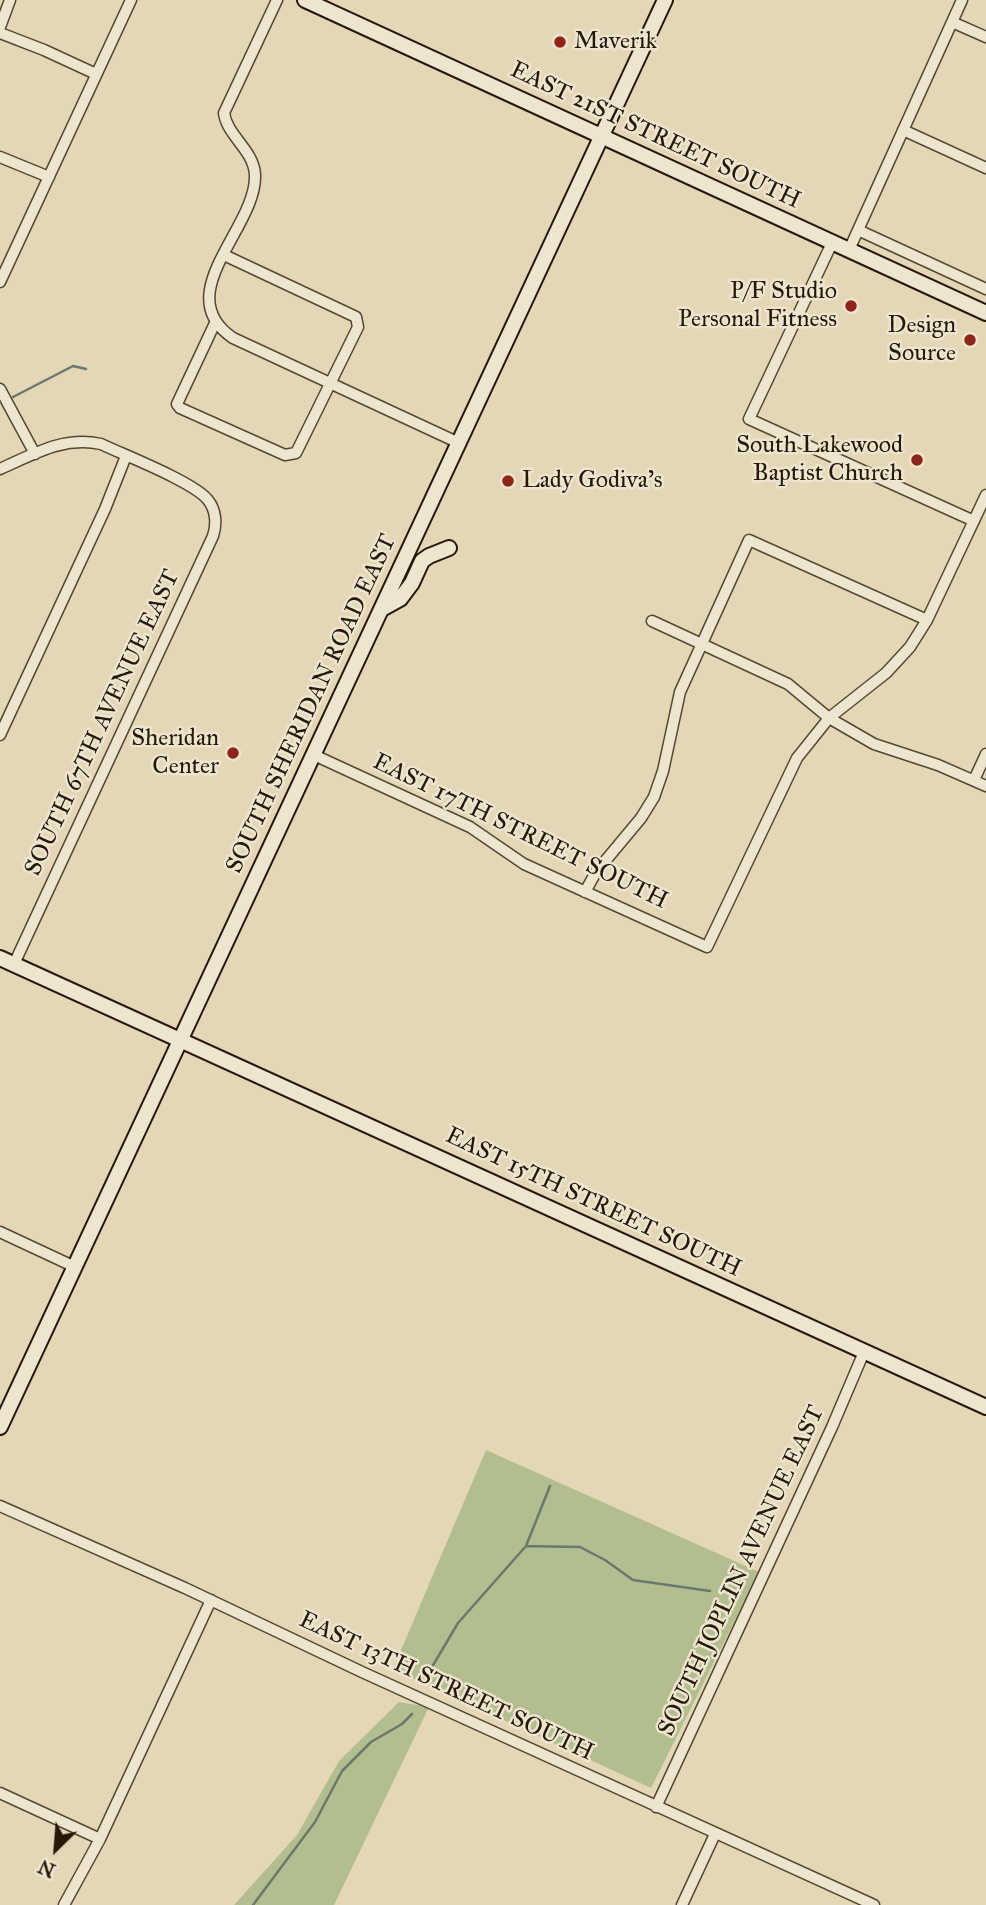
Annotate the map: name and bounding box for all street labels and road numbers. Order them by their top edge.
street label: EAST 21ST STREET SOUTH [505,56,805,216]
street label: SOUTH SHERIDAN ROAD EAST [221,530,403,878]
street label: SOUTH 67TH AVENUE EAST [19,565,187,881]
street label: EAST 17TH STREET SOUTH [368,748,672,916]
street label: EAST 15TH STREET SOUTH [441,1122,745,1284]
street label: SOUTH JOPLIN AVENUE EAST [653,1401,831,1741]
street label: EAST 13TH STREET SOUTH [294,1606,598,1768]

